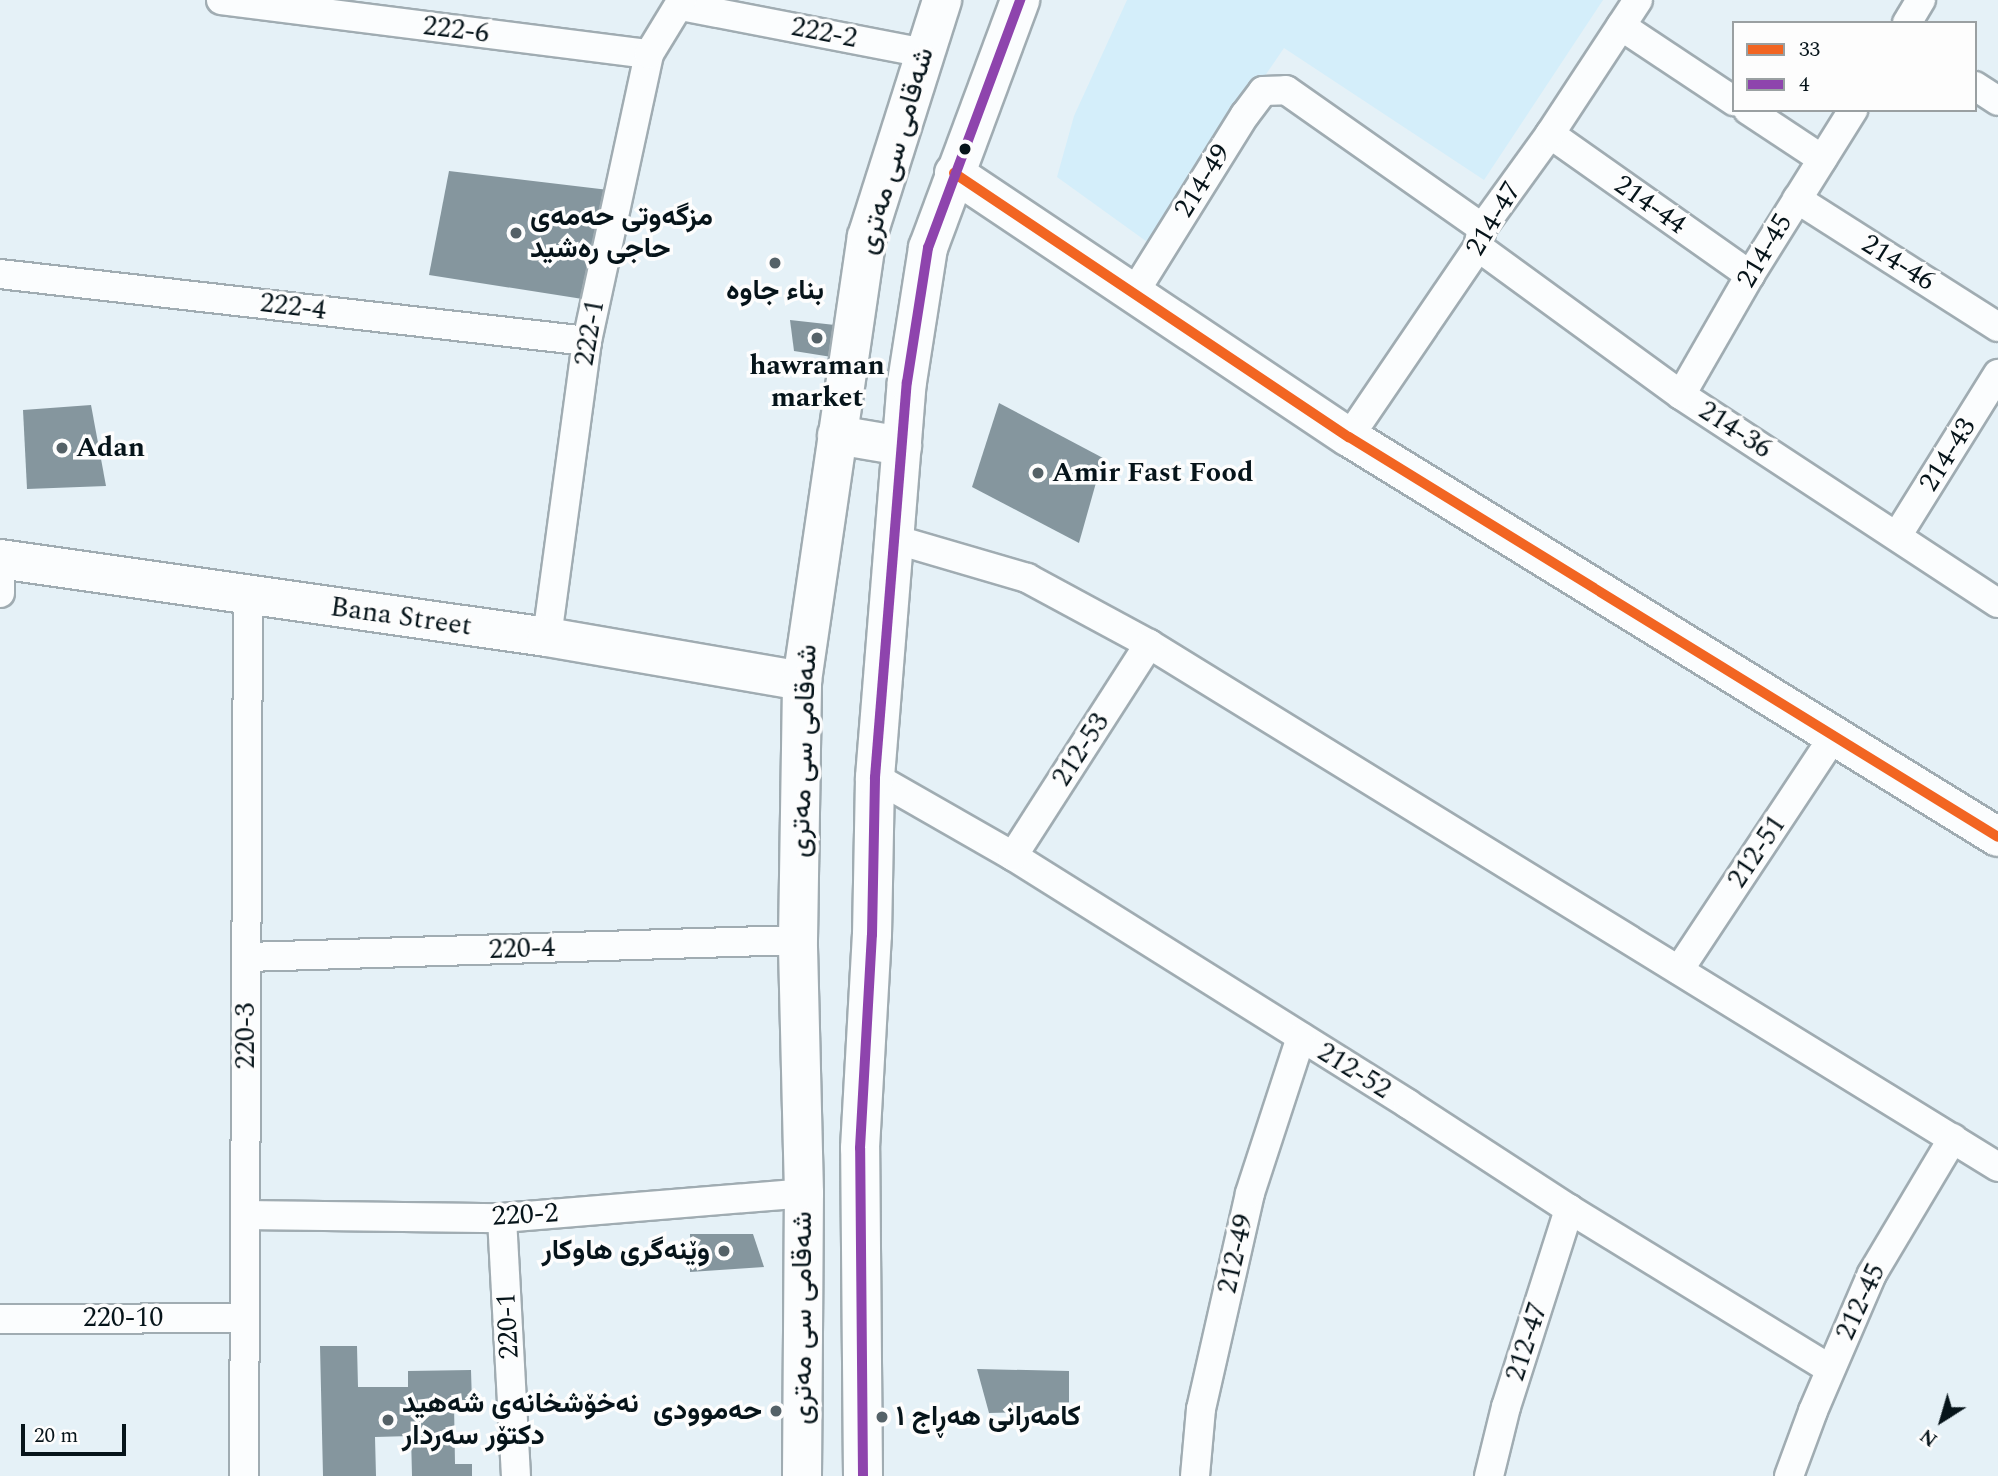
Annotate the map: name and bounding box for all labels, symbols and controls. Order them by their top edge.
street label: 222-6 [421,9,491,51]
street label: 222-2 [788,10,860,56]
legend [1732,21,1977,112]
text: 33 [1799,34,1820,66]
street label: شەقامی سی مەتری [850,44,942,258]
text: 4 [1799,69,1810,101]
street label: 214-49 [1167,138,1239,224]
unlabelled marker [958,142,972,156]
street label: 214-44 [1607,168,1693,242]
street label: 214-47 [1459,176,1529,262]
place label: مزگەوتی حەمەی حاجی رەشید [530,200,713,266]
street label: 214-45 [1730,208,1800,294]
marker: مزگەوتی حەمەی حاجی رەشید [508,225,524,241]
street label: 214-46 [1855,227,1941,299]
marker: بناء جاوە [767,255,783,271]
place label: بناء جاوە [726,274,824,308]
street label: 222-4 [258,286,328,328]
street label: 222-1 [568,297,612,369]
marker: hawraman market [809,330,825,346]
place label: hawraman market [749,349,885,415]
street label: 214-36 [1692,394,1778,466]
street label: 214-43 [1912,412,1984,498]
place label: Adan [76,431,145,465]
marker: Adan [54,440,70,456]
place label: Amir Fast Food [1052,456,1254,490]
marker: Amir Fast Food [1030,465,1046,481]
street label: Bana Street [328,590,474,644]
street label: شەقامی سی مەتری [783,644,825,858]
street label: 212-53 [1045,707,1117,793]
street label: 212-51 [1721,809,1793,895]
street label: 220-4 [488,931,556,967]
street label: 220-3 [229,1003,263,1069]
street label: 212-52 [1311,1035,1397,1107]
street label: 220-2 [491,1196,559,1234]
street label: شەقامی سی مەتری [786,1211,820,1425]
street label: 212-49 [1211,1211,1261,1297]
place label: وێنەگری هاوکار [542,1234,710,1268]
marker: وێنەگری هاوکار [716,1243,732,1259]
street label: 212-45 [1829,1258,1893,1346]
street label: 220-1 [489,1292,527,1360]
street label: 212-47 [1499,1299,1555,1385]
street label: 220-10 [83,1301,163,1335]
north arrow [1907,1385,1977,1455]
place label: نەخۆشخانەی شەهید دکتۆر سەردار [402,1387,639,1453]
place label: حەموودی [653,1394,762,1428]
place label: کامەرانی هەڕاج ۱ [896,1400,1081,1434]
marker: حەموودی [768,1403,784,1419]
marker: کامەرانی هەڕاج ۱ [874,1409,890,1425]
scale bar [24,1410,130,1454]
marker: نەخۆشخانەی شەهید دکتۆر سەردار [380,1412,396,1428]
text: 20 m [34,1420,78,1452]
text: N [1914,1421,1944,1453]

